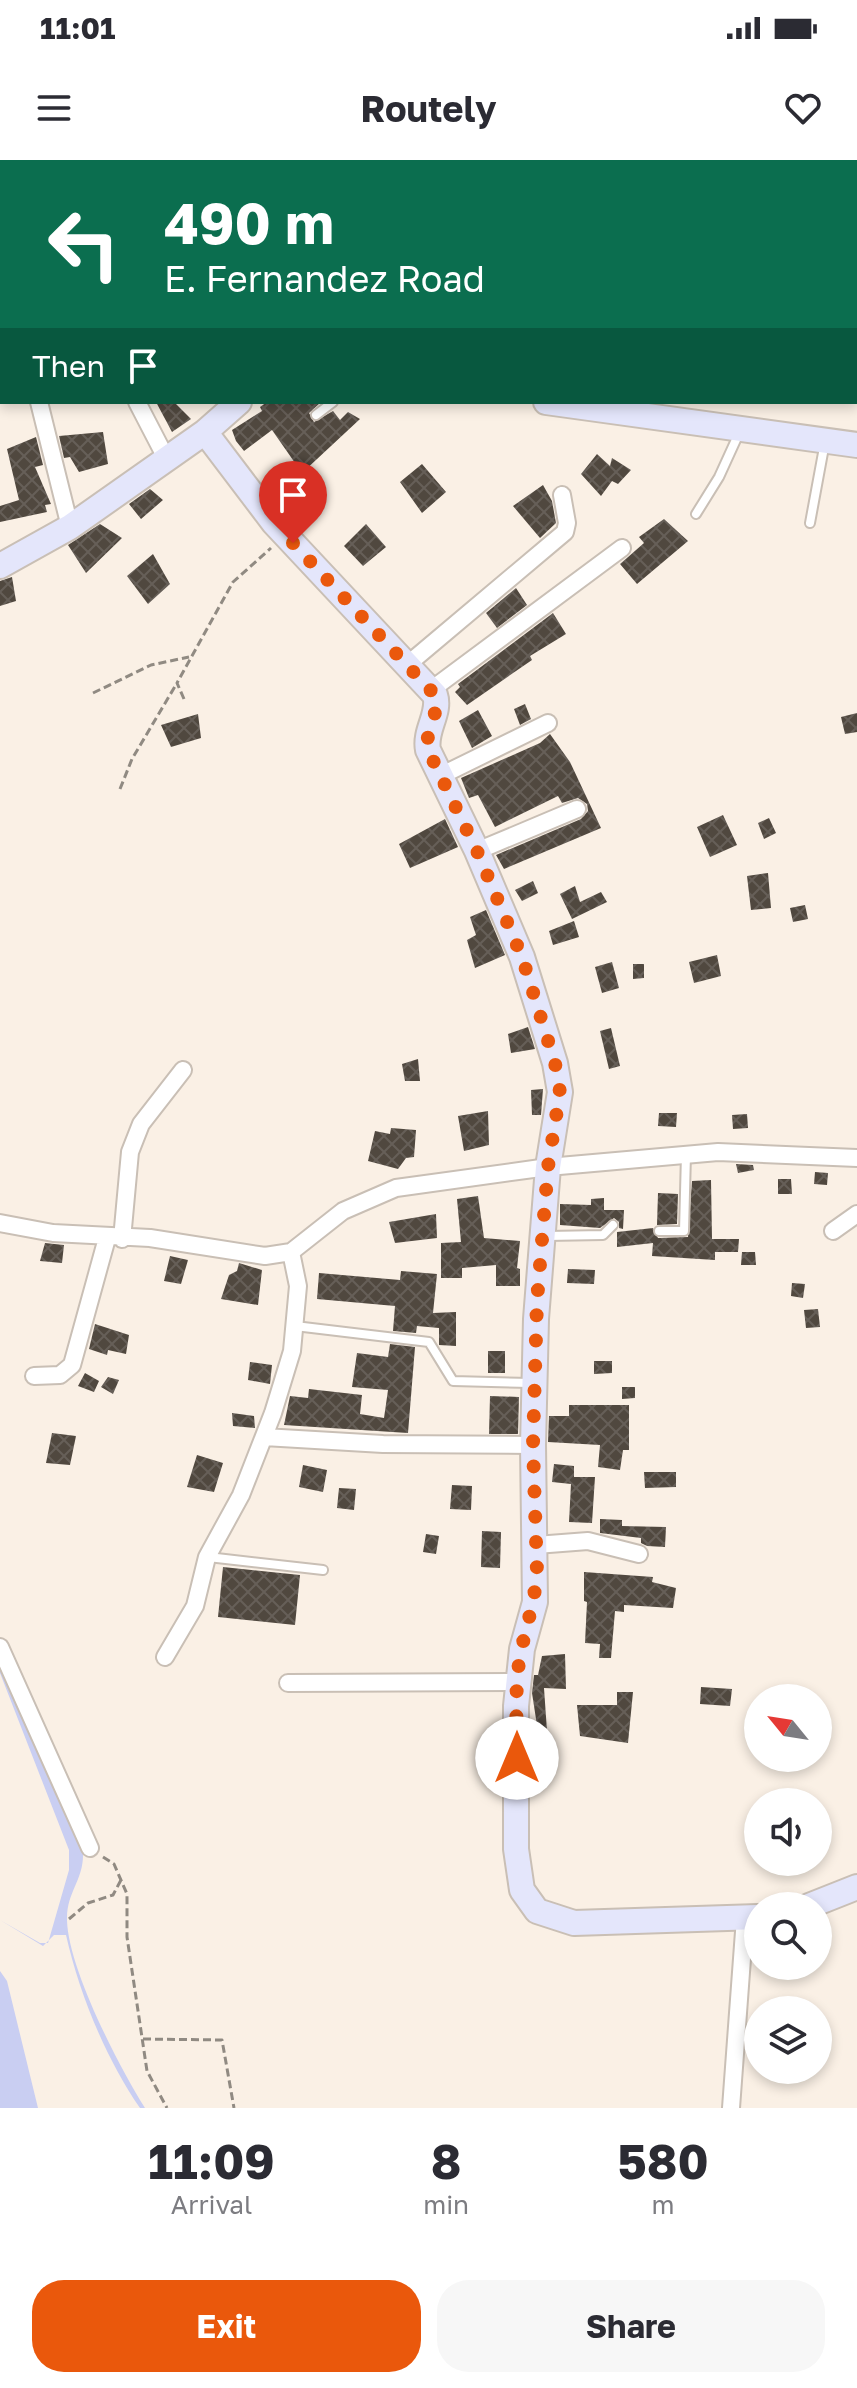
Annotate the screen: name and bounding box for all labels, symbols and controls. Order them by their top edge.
text: 11:01 [40,10,115,46]
icon: menu [32,86,76,130]
icon: heart [781,86,825,130]
text: Routely [360,87,497,130]
text: 490 m [164,189,334,256]
icon: left [32,192,136,296]
text: E. Fernandez Road [164,257,485,300]
icon: arrive [121,344,165,388]
text: Then [32,348,105,384]
pin [259,461,327,543]
icon: arrive [271,473,315,517]
north arrow [744,1684,832,1772]
map controls [744,1684,832,2084]
position arrow [475,1716,559,1800]
button: sound [744,1788,832,1876]
button: search [744,1892,832,1980]
button: layers [744,1996,832,2084]
text: 11:09 [148,2132,275,2190]
text: 8 [431,2132,461,2190]
text: 580 [617,2132,709,2190]
text: Arrival [171,2189,252,2220]
text: min [423,2189,469,2220]
text: m [652,2189,675,2220]
button: Exit [32,2280,421,2372]
button: Share [437,2280,825,2372]

